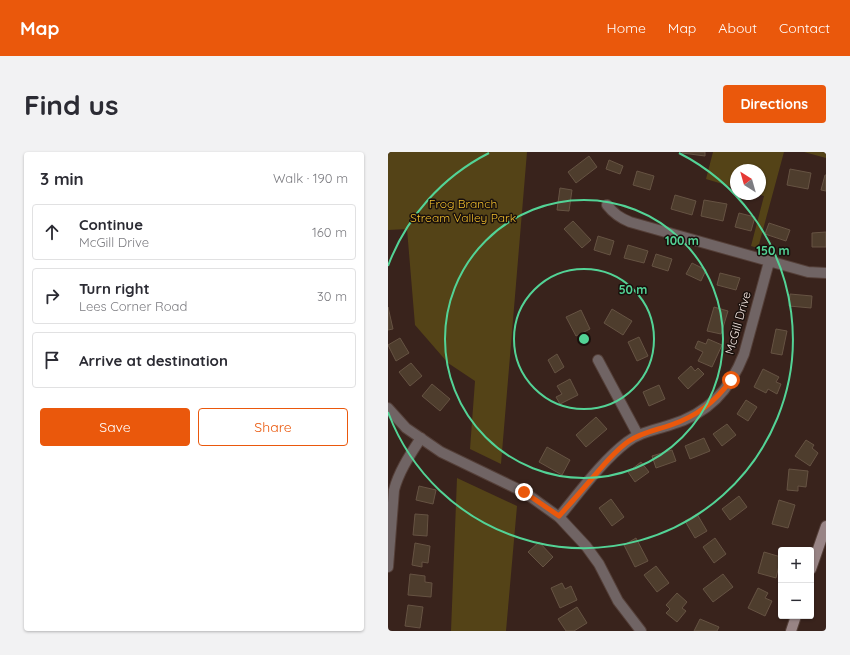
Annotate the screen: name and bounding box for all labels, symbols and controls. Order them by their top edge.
text: Map [20,16,59,40]
text: Home [607,19,646,37]
text: Map [668,19,696,37]
text: About [718,19,757,37]
text: Contact [779,19,830,37]
button: Directions [723,85,826,123]
text: Find us [24,87,118,122]
north arrow [730,164,766,200]
text: 3 min [40,168,84,189]
text: Walk · 190 m [273,170,348,186]
park label: Frog Branch Stream Valley Park [410,196,516,225]
text: Continue [79,215,143,234]
icon: ahead [41,221,63,243]
text: 160 m [312,224,347,240]
text: 100 m [665,233,699,248]
text: McGill Drive [79,234,149,250]
text: 150 m [756,243,790,258]
text: Turn right [79,279,150,298]
text: 50 m [619,282,647,297]
icon: right [41,285,63,307]
text: 30 m [317,288,347,304]
street label: McGill Drive [721,289,754,356]
text: Lees Corner Road [79,298,187,314]
centre of rings [577,332,591,346]
icon: arrive [41,349,63,371]
text: Arrive at destination [79,351,228,370]
route start [722,371,740,389]
button: Save [40,408,190,446]
button: Share [198,408,348,446]
route end [515,483,533,501]
map controls [778,547,814,619]
button: + [778,547,814,583]
button: − [778,583,814,619]

